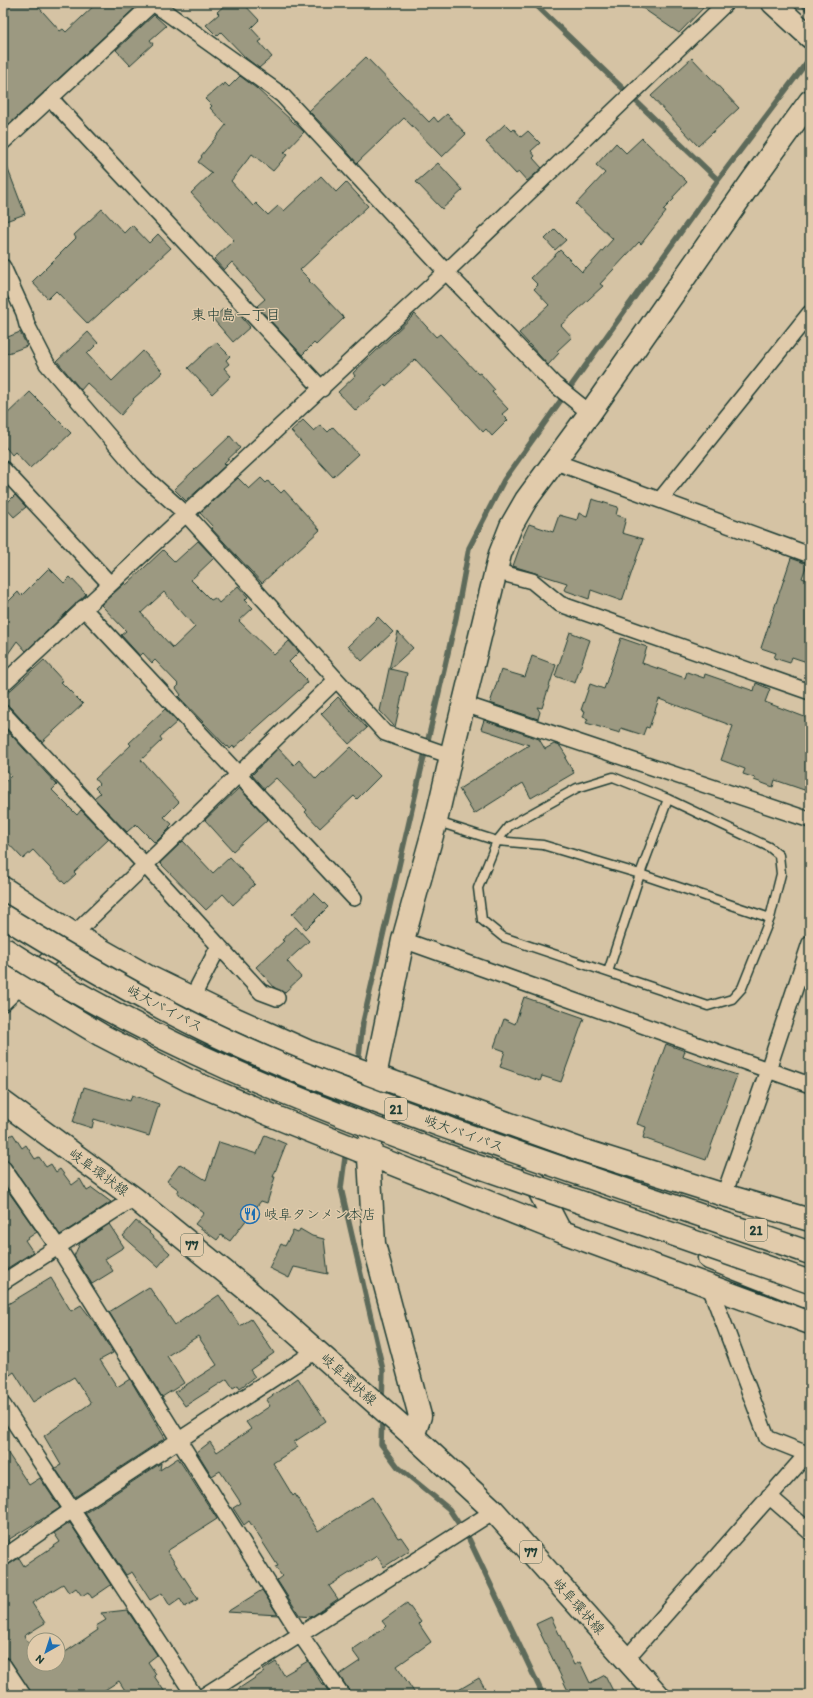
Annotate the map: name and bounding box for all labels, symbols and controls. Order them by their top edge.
district label: 東中島一丁目 [191,306,281,324]
street label: 岐大バイパス [124,981,206,1036]
road number: 21 [385,1098,407,1120]
street label: 岐大バイパス [422,1111,506,1156]
street label: 岐阜環状線 [65,1145,132,1200]
restaurant icon: 岐阜タンメン本店 [239,1203,261,1225]
place label: 岐阜タンメン本店 [264,1206,376,1223]
road number: 21 [745,1219,767,1241]
road number: 77 [181,1234,203,1256]
street label: 岐阜環状線 [317,1350,380,1409]
road number: 77 [520,1541,542,1563]
street label: 岐阜環状線 [549,1575,608,1638]
north arrow [26,1632,66,1672]
text: N [33,1652,47,1667]

